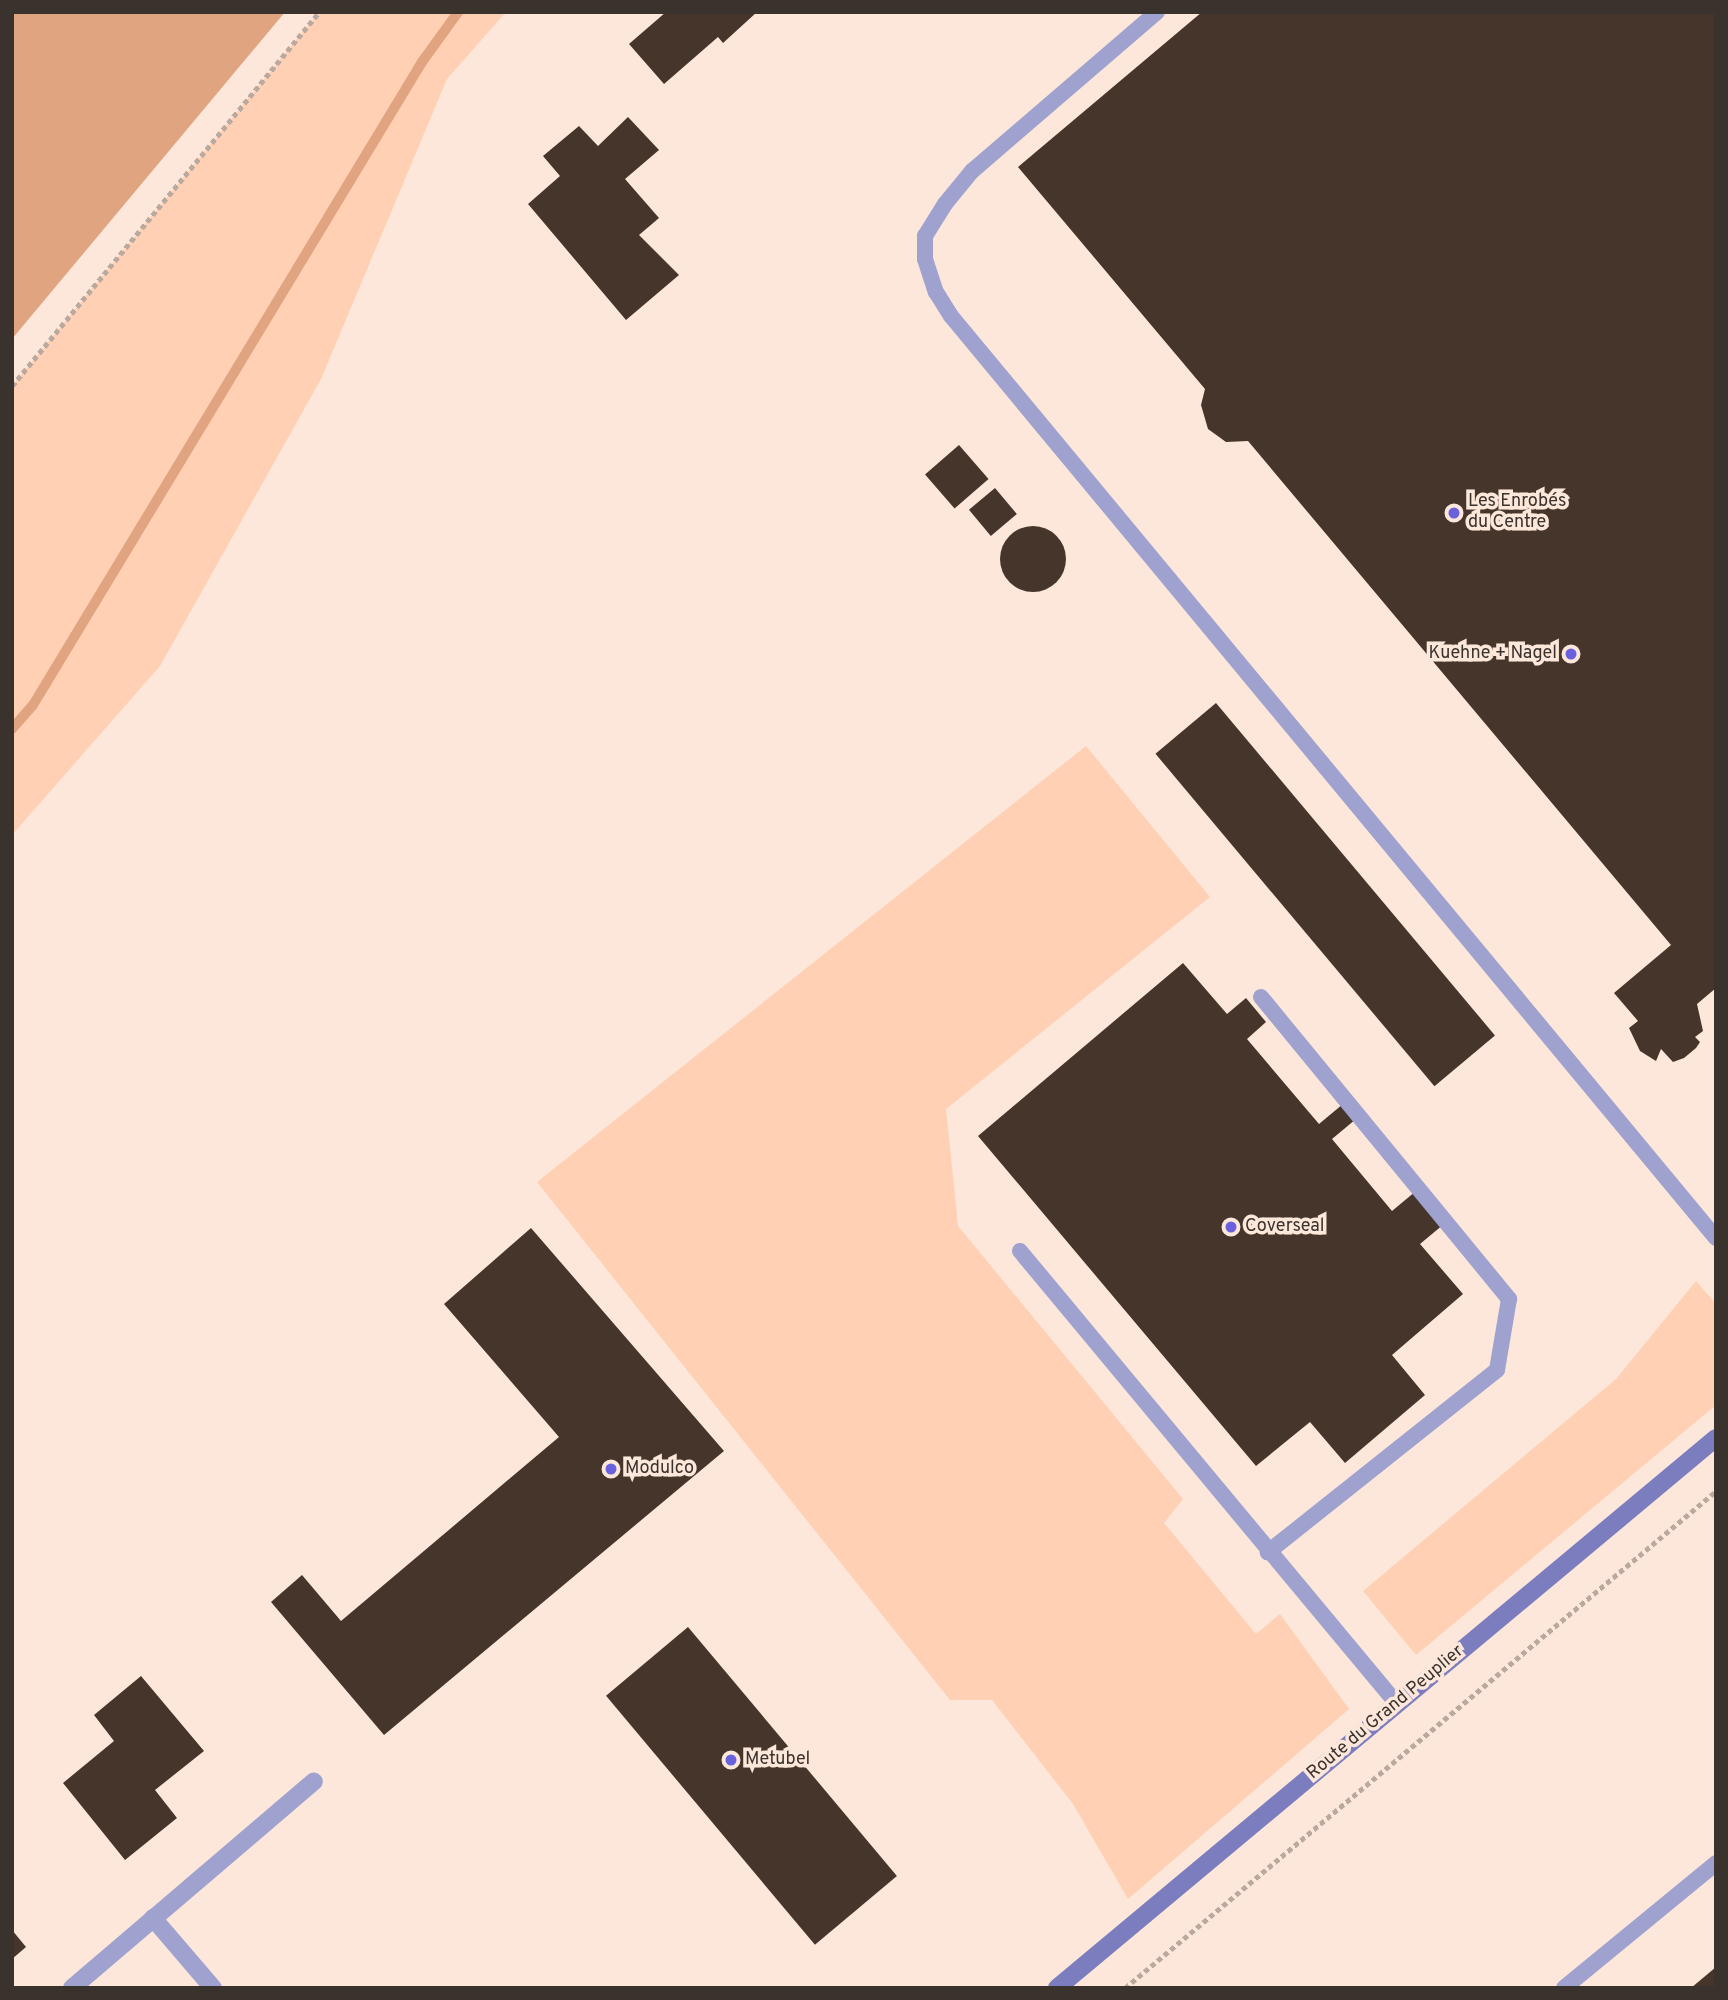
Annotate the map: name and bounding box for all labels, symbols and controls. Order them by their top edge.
place label: Les Enrobés du Centre [1468,492,1566,534]
marker: Les Enrobés du Centre [1446,505,1462,521]
place label: Kuehne + Nagel [1429,643,1557,665]
marker: Kuehne + Nagel [1563,646,1579,662]
place label: Coverseal [1245,1216,1325,1238]
marker: Coverseal [1223,1219,1239,1235]
place label: Modulco [625,1458,694,1480]
marker: Modulco [603,1461,619,1477]
street label: Route du Grand Peuplier [1303,1641,1469,1785]
place label: Metubel [745,1749,810,1771]
marker: Metubel [723,1752,739,1768]

